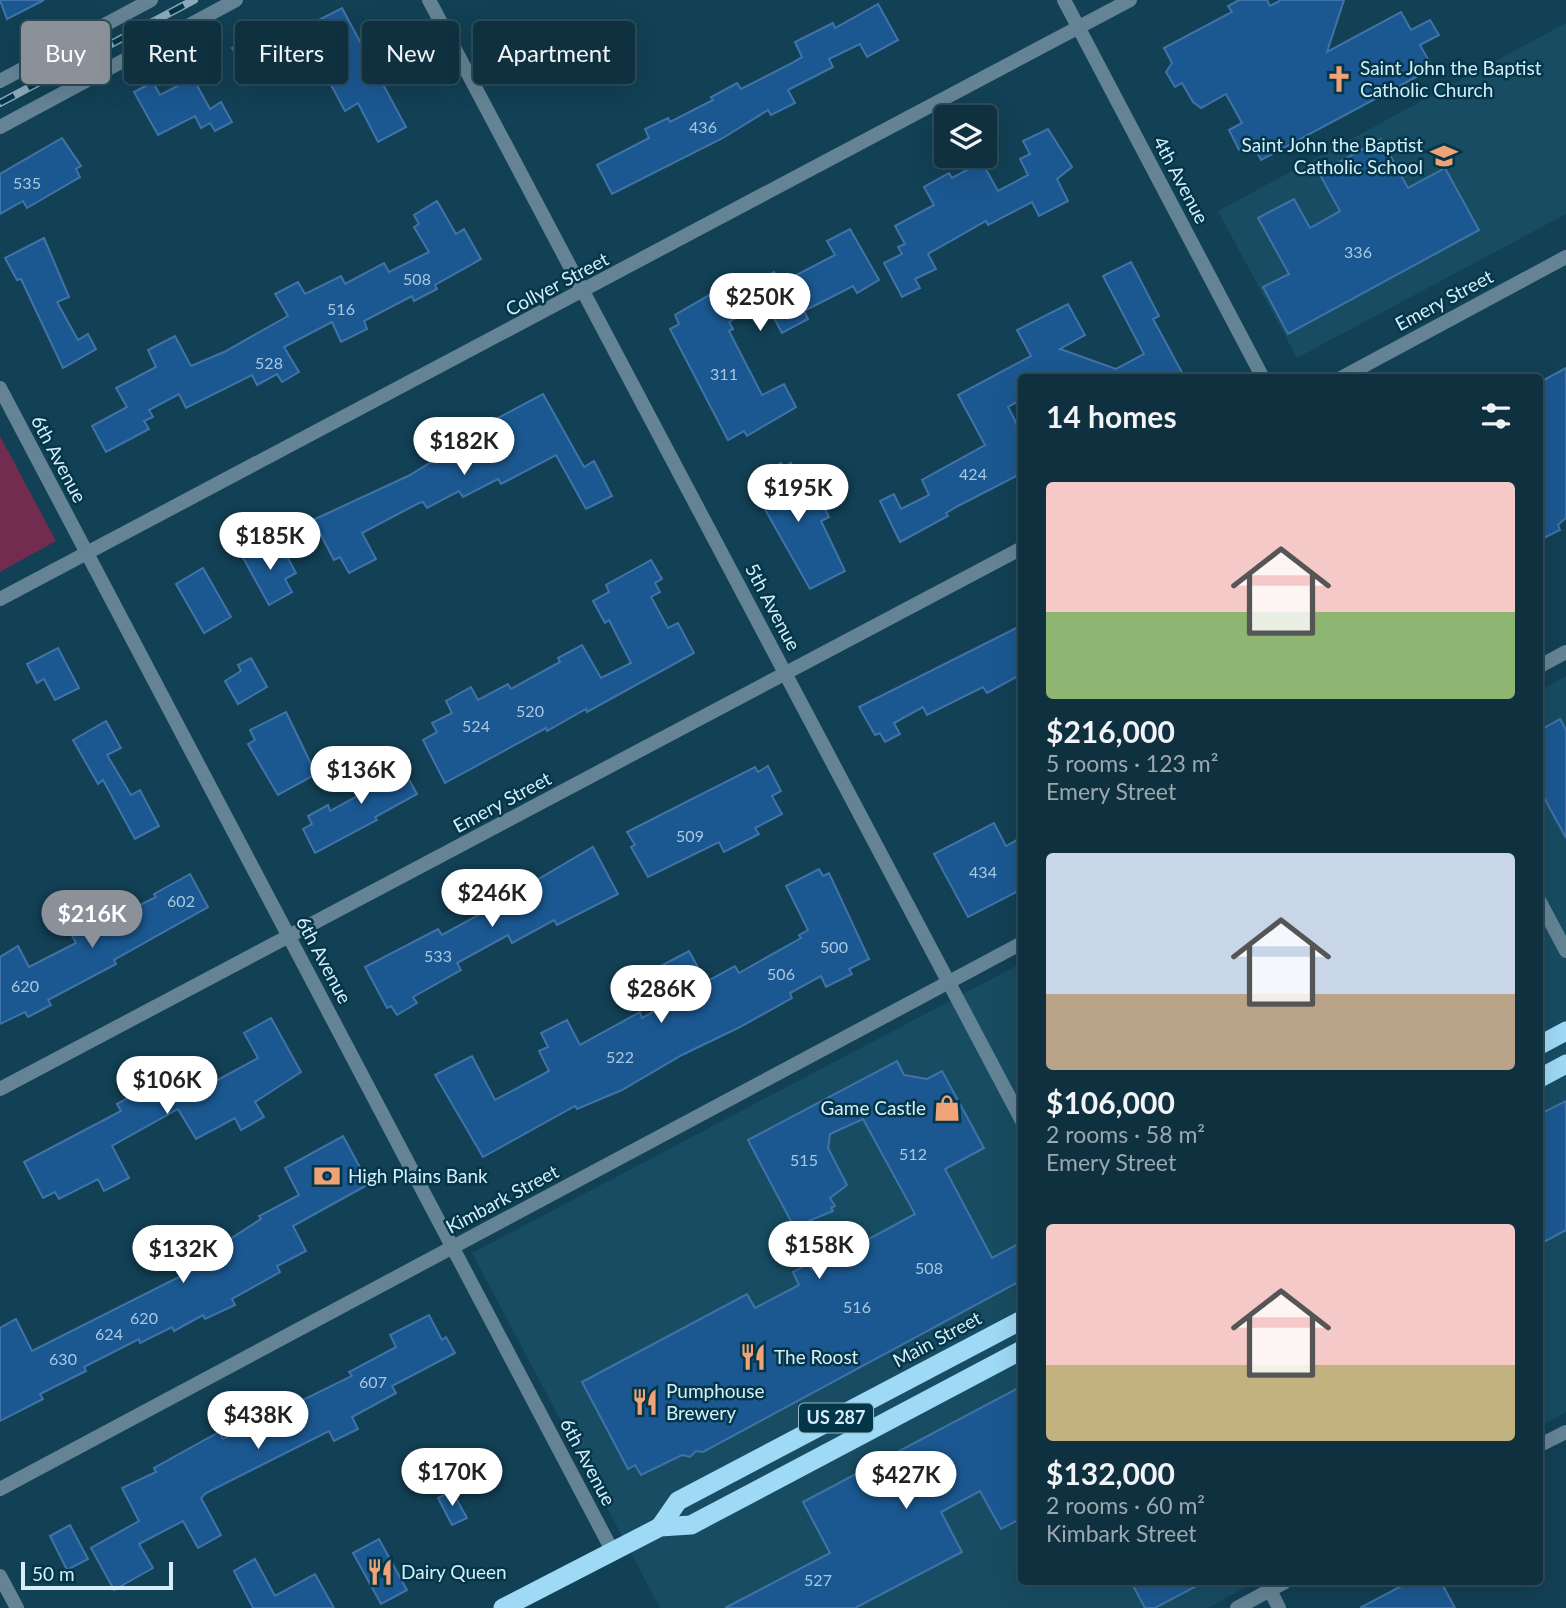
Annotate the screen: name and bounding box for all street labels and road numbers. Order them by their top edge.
street label: 4th Avenue [1149,132,1214,227]
street label: Collyer Street [501,247,612,320]
street label: Emery Street [1391,264,1497,335]
street label: 6th Avenue [27,411,92,506]
street label: 5th Avenue [741,559,806,654]
street label: Emery Street [449,766,555,837]
street label: 6th Avenue [292,912,357,1007]
street label: Kimbark Street [441,1159,562,1238]
street label: Main Street [889,1306,985,1371]
road number: US 287 [799,1404,873,1433]
street label: 6th Avenue [556,1414,621,1509]

